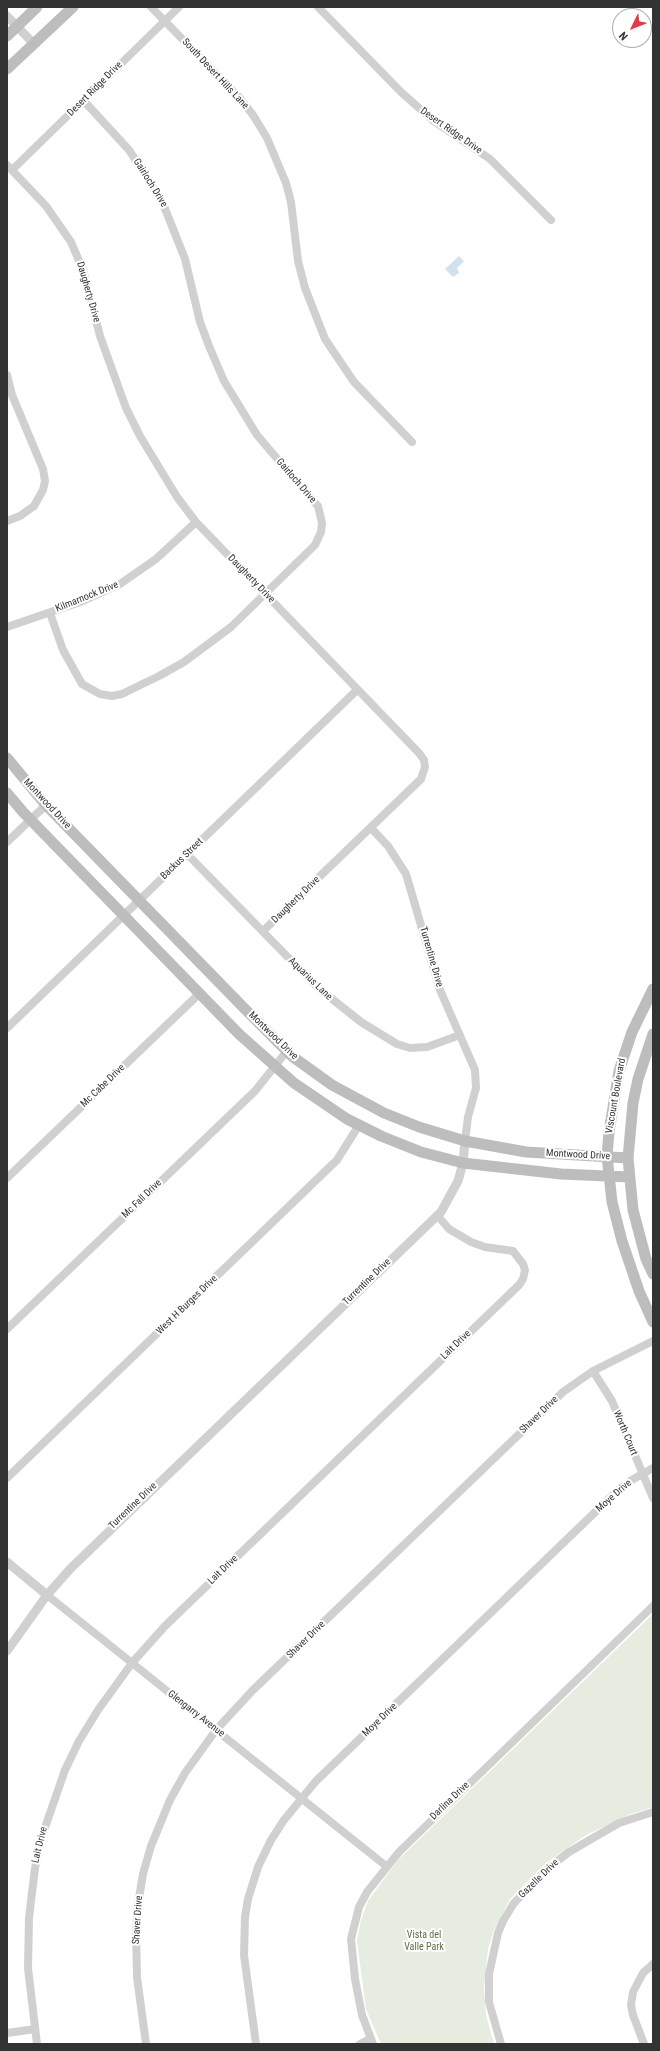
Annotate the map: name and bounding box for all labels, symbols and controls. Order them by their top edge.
north arrow [612,8,652,48]
text: N [617,29,631,43]
street label: South Desert Hills Lane [179,36,251,112]
street label: Desert Ridge Drive [65,59,125,119]
street label: Desert Ridge Drive [418,105,484,157]
street label: Gairloch Drive [130,156,170,210]
street label: Daugherty Drive [74,260,102,324]
street label: Gairloch Drive [273,456,319,506]
street label: Daugherty Drive [225,552,277,606]
street label: Kilmarnock Drive [54,579,120,615]
street label: Montwood Drive [21,776,73,832]
street label: Backus Street [158,836,206,882]
street label: Daugherty Drive [269,874,323,926]
street label: Turrentine Drive [417,925,445,989]
street label: Aquarius Lane [286,955,334,1003]
street label: Montwood Drive [246,1009,300,1063]
street label: Viscount Boulevard [603,1057,629,1135]
street label: Mc Cabe Drive [78,1062,128,1110]
street label: Montwood Drive [546,1147,610,1163]
street label: Mc Fall Drive [120,1177,164,1221]
street label: Turrentine Drive [340,1256,394,1308]
street label: West H Burges Drive [154,1273,220,1337]
street label: Lait Drive [439,1328,473,1362]
street label: Shaver Drive [517,1394,561,1436]
street label: Worth Court [610,1409,640,1457]
street label: Moye Drive [594,1477,634,1515]
street label: Turrentine Drive [106,1480,160,1532]
street label: Lait Drive [206,1553,240,1587]
street label: Shaver Drive [284,1619,328,1661]
street label: Glengarry Avenue [165,1688,227,1740]
street label: Moye Drive [360,1701,400,1739]
street label: Darlina Drive [428,1779,472,1823]
street label: Lait Drive [30,1826,50,1864]
street label: Gazelle Drive [516,1857,562,1901]
street label: Shaver Drive [130,1895,146,1945]
park label: Vista del Valle Park [404,1929,444,1952]

